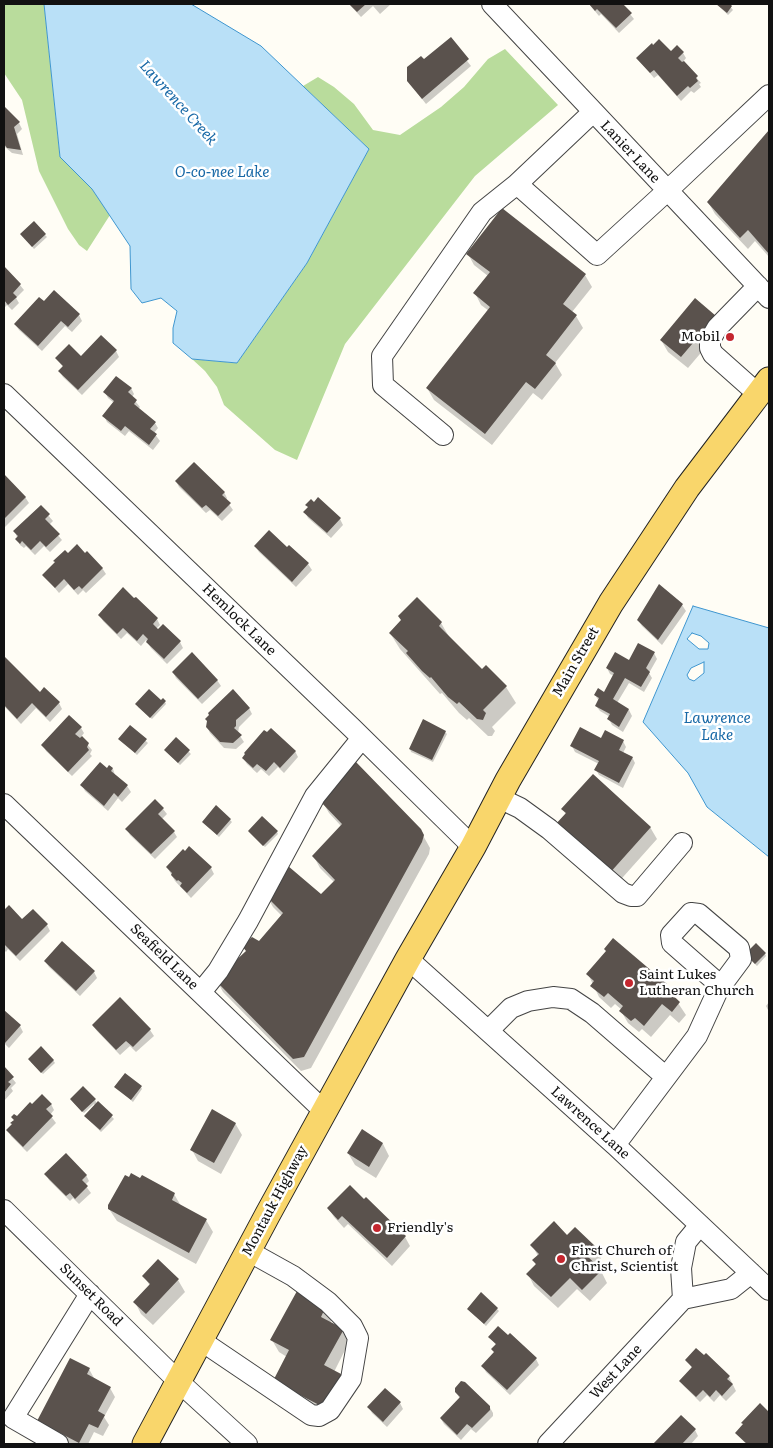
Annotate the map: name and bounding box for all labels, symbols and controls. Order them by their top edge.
water label: Lawrence Creek [135,57,221,149]
street label: Lanier Lane [597,117,663,187]
water label: O-co-nee Lake [175,164,269,182]
place label: Mobil [681,329,720,345]
marker: Mobil [724,331,736,343]
street label: Hemlock Lane [199,581,279,659]
street label: Main Street [549,624,603,700]
water label: Lawrence Lake [683,710,751,745]
street label: Seafield Lane [127,920,201,994]
place label: Saint Lukes Lutheran Church [639,967,754,1000]
marker: Saint Lukes Lutheran Church [623,977,635,989]
street label: Lawrence Lane [547,1083,633,1163]
street label: Montauk Highway [239,1143,311,1259]
place label: Friendly's [387,1220,453,1236]
marker: Friendly's [371,1222,383,1234]
place label: First Church of Christ, Scientist [571,1243,678,1276]
marker: First Church of Christ, Scientist [555,1253,567,1265]
street label: Sunset Road [56,1260,126,1330]
street label: West Lane [586,1341,646,1403]

